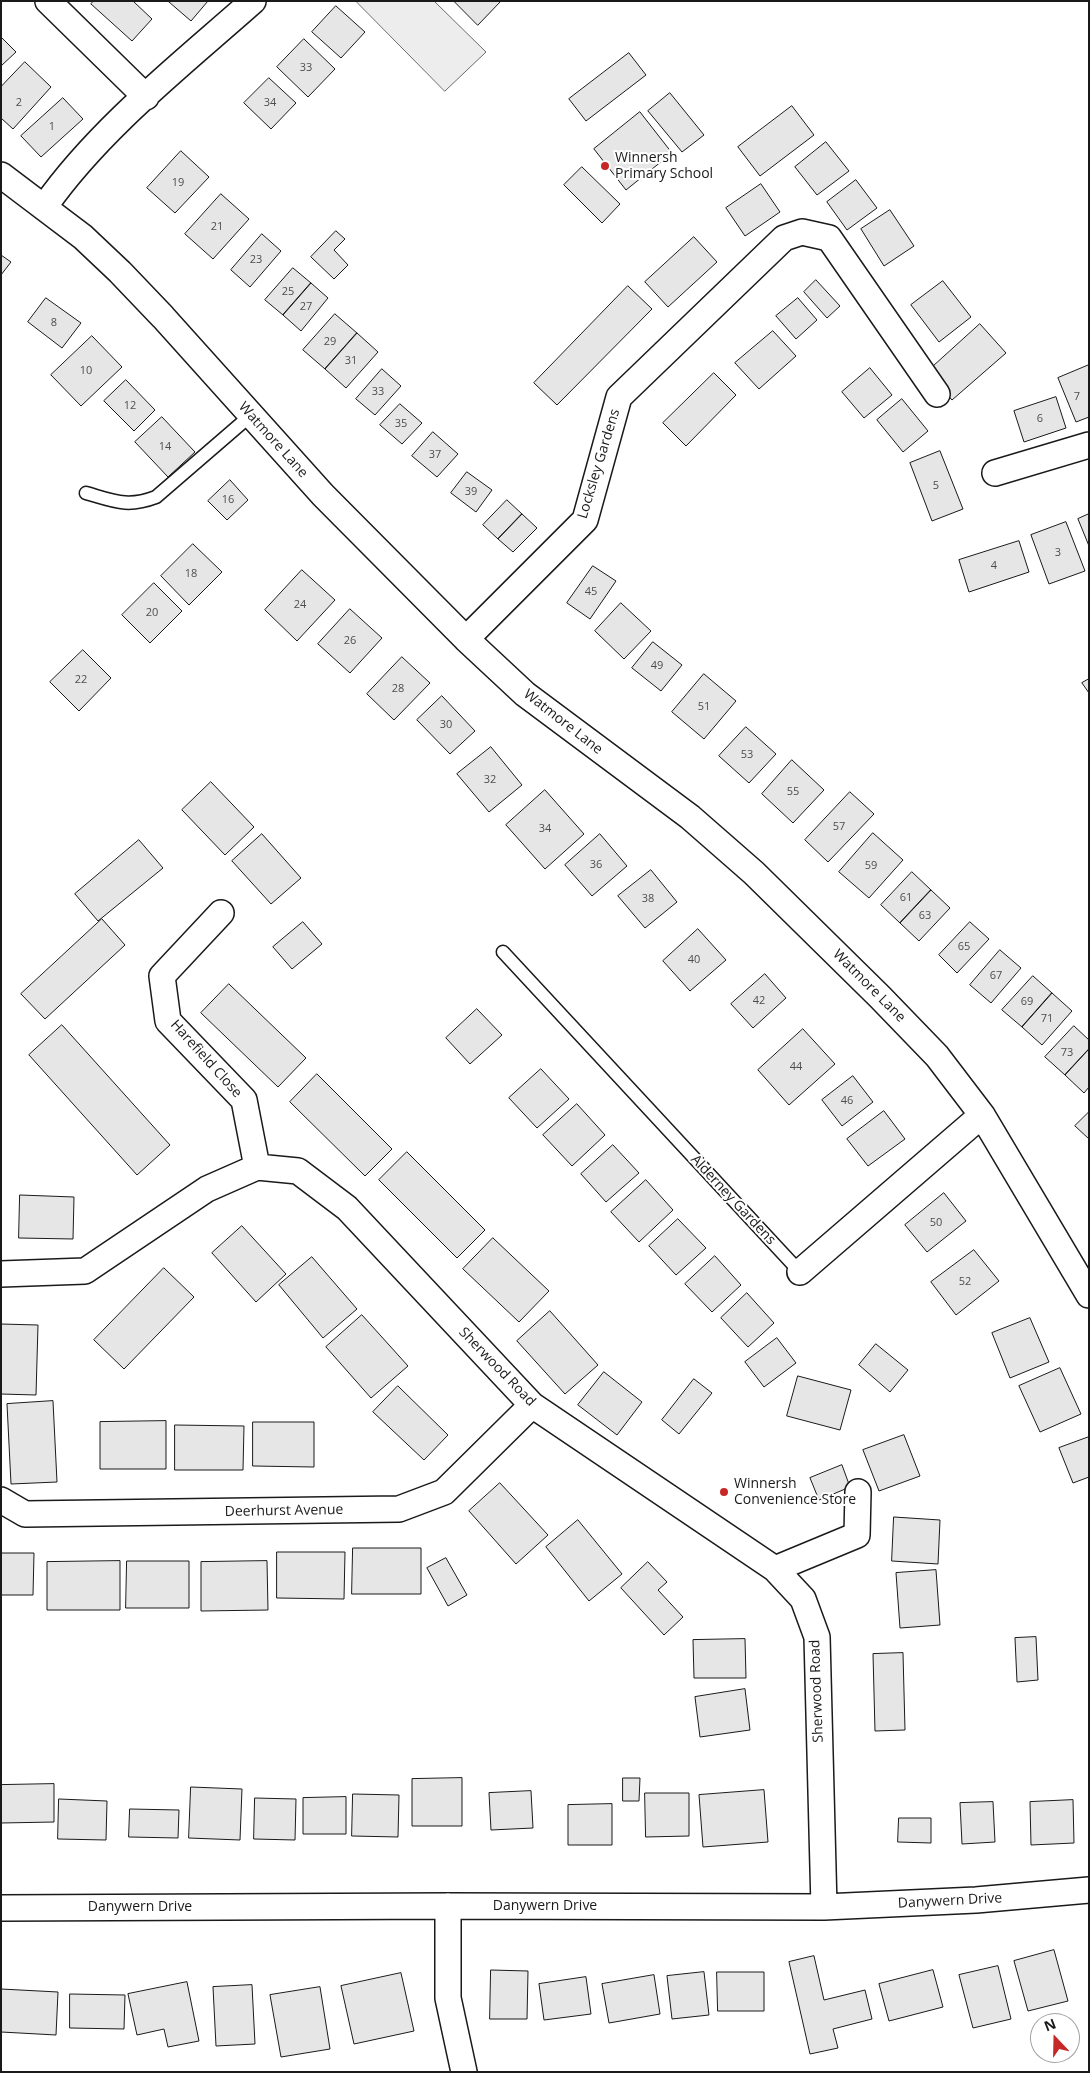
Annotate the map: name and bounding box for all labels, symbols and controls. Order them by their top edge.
house number: 33 [300,61,312,75]
house number: 2 [16,96,22,110]
house number: 34 [264,96,276,110]
house number: 1 [49,120,55,134]
place label: Winnersh Primary School [615,150,713,182]
marker: Winnersh Primary School [599,160,611,172]
house number: 19 [172,176,184,190]
house number: 21 [211,220,223,234]
house number: 23 [250,253,262,267]
house number: 25 [282,285,294,299]
house number: 27 [300,300,312,314]
house number: 8 [51,316,57,330]
house number: 29 [324,335,336,349]
house number: 31 [345,354,357,368]
house number: 10 [80,364,92,378]
house number: 33 [372,385,384,399]
house number: 7 [1074,390,1080,404]
house number: 12 [124,399,136,413]
street label: Watmore Lane [235,399,311,481]
street label: Locksley Gardens [574,407,624,521]
house number: 6 [1037,412,1043,426]
house number: 35 [395,417,407,431]
house number: 14 [159,440,171,454]
house number: 37 [429,448,441,462]
house number: 5 [933,479,939,493]
house number: 39 [465,485,477,499]
house number: 16 [222,493,234,507]
house number: 3 [1055,546,1061,560]
house number: 4 [991,559,997,573]
house number: 18 [185,567,197,581]
house number: 45 [585,585,597,599]
house number: 24 [294,598,306,612]
house number: 20 [146,606,158,620]
house number: 26 [344,634,356,648]
house number: 49 [651,659,663,673]
house number: 22 [75,673,87,687]
house number: 28 [392,682,404,696]
street label: Watmore Lane [520,686,606,758]
house number: 51 [698,700,710,714]
house number: 30 [440,718,452,732]
house number: 53 [741,748,753,762]
house number: 32 [484,773,496,787]
house number: 55 [787,785,799,799]
house number: 57 [833,820,845,834]
house number: 34 [539,822,551,836]
house number: 36 [590,858,602,872]
house number: 59 [865,859,877,873]
house number: 61 [900,891,912,905]
house number: 38 [642,892,654,906]
house number: 63 [919,909,931,923]
house number: 65 [958,940,970,954]
street label: Watmore Lane [829,946,909,1026]
house number: 40 [688,953,700,967]
house number: 67 [990,969,1002,983]
house number: 42 [753,994,765,1008]
house number: 69 [1021,995,1033,1009]
house number: 71 [1041,1012,1053,1026]
street label: Harefield Close [167,1017,245,1101]
house number: 73 [1061,1046,1073,1060]
house number: 44 [790,1060,802,1074]
house number: 46 [841,1094,853,1108]
street label: Alderney Gardens [687,1151,779,1249]
house number: 50 [930,1216,942,1230]
house number: 52 [959,1275,971,1289]
street label: Sherwood Road [455,1324,539,1410]
place label: Winnersh Convenience Store [734,1476,856,1508]
marker: Winnersh Convenience Store [718,1486,730,1498]
street label: Deerhurst Avenue [225,1502,343,1520]
street label: Sherwood Road [807,1639,827,1743]
street label: Danywern Drive [897,1890,1003,1912]
street label: Danywern Drive [493,1898,597,1914]
street label: Danywern Drive [88,1899,192,1915]
north arrow [1030,2013,1080,2063]
text: N [1041,2014,1059,2035]

